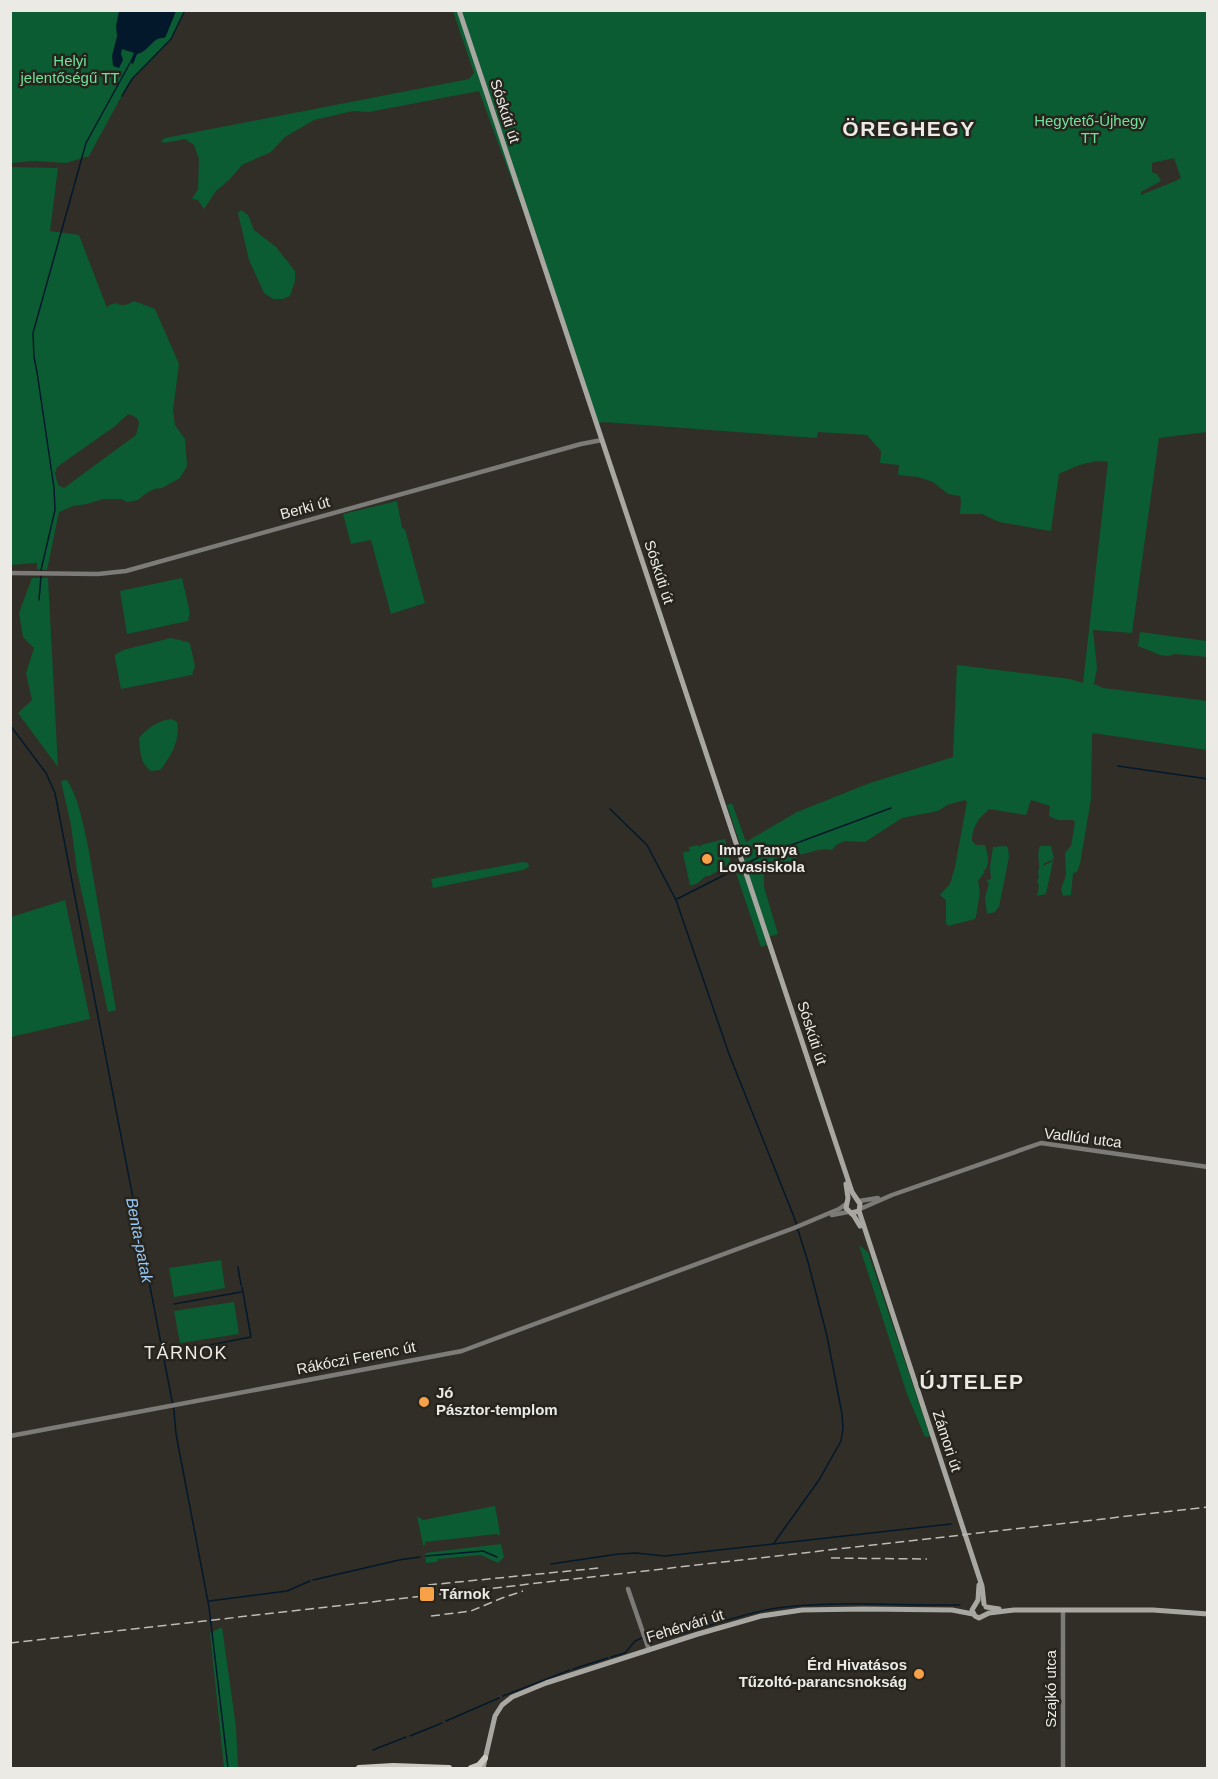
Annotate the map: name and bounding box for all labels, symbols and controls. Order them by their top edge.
park label: Helyi jelentőségű TT [20,52,119,86]
street label: Sóskúti út [487,77,524,146]
park label: Hegytető-Újhegy TT [1034,112,1146,146]
district label: ÖREGHEGY [842,117,976,140]
street label: Berki út [278,493,332,522]
street label: Sóskúti út [641,538,678,607]
place label: Imre Tanya Lovasiskola [719,841,806,875]
marker: Imre Tanya Lovasiskola [700,852,714,866]
street label: Sóskúti út [794,999,831,1068]
street label: Vadlúd utca [1043,1124,1124,1151]
water label: Benta-patak [123,1196,156,1285]
street label: Rákóczi Ferenc út [295,1337,418,1377]
district label: TÁRNOK [144,1343,228,1363]
district label: ÚJTELEP [919,1370,1025,1393]
place label: Jó Pásztor-templom [436,1384,558,1418]
marker: Jó Pásztor-templom [417,1395,431,1409]
street label: Zámori út [930,1408,966,1474]
marker: Tárnok [418,1585,436,1603]
place label: Tárnok [440,1585,491,1602]
street label: Fehérvári út [644,1605,726,1645]
street label: Szajkó utca [1042,1650,1059,1728]
place label: Érd Hivatásos Tűzoltó-parancsnokság [739,1656,907,1690]
marker: Érd Hivatásos Tűzoltó-parancsnokság [912,1667,926,1681]

